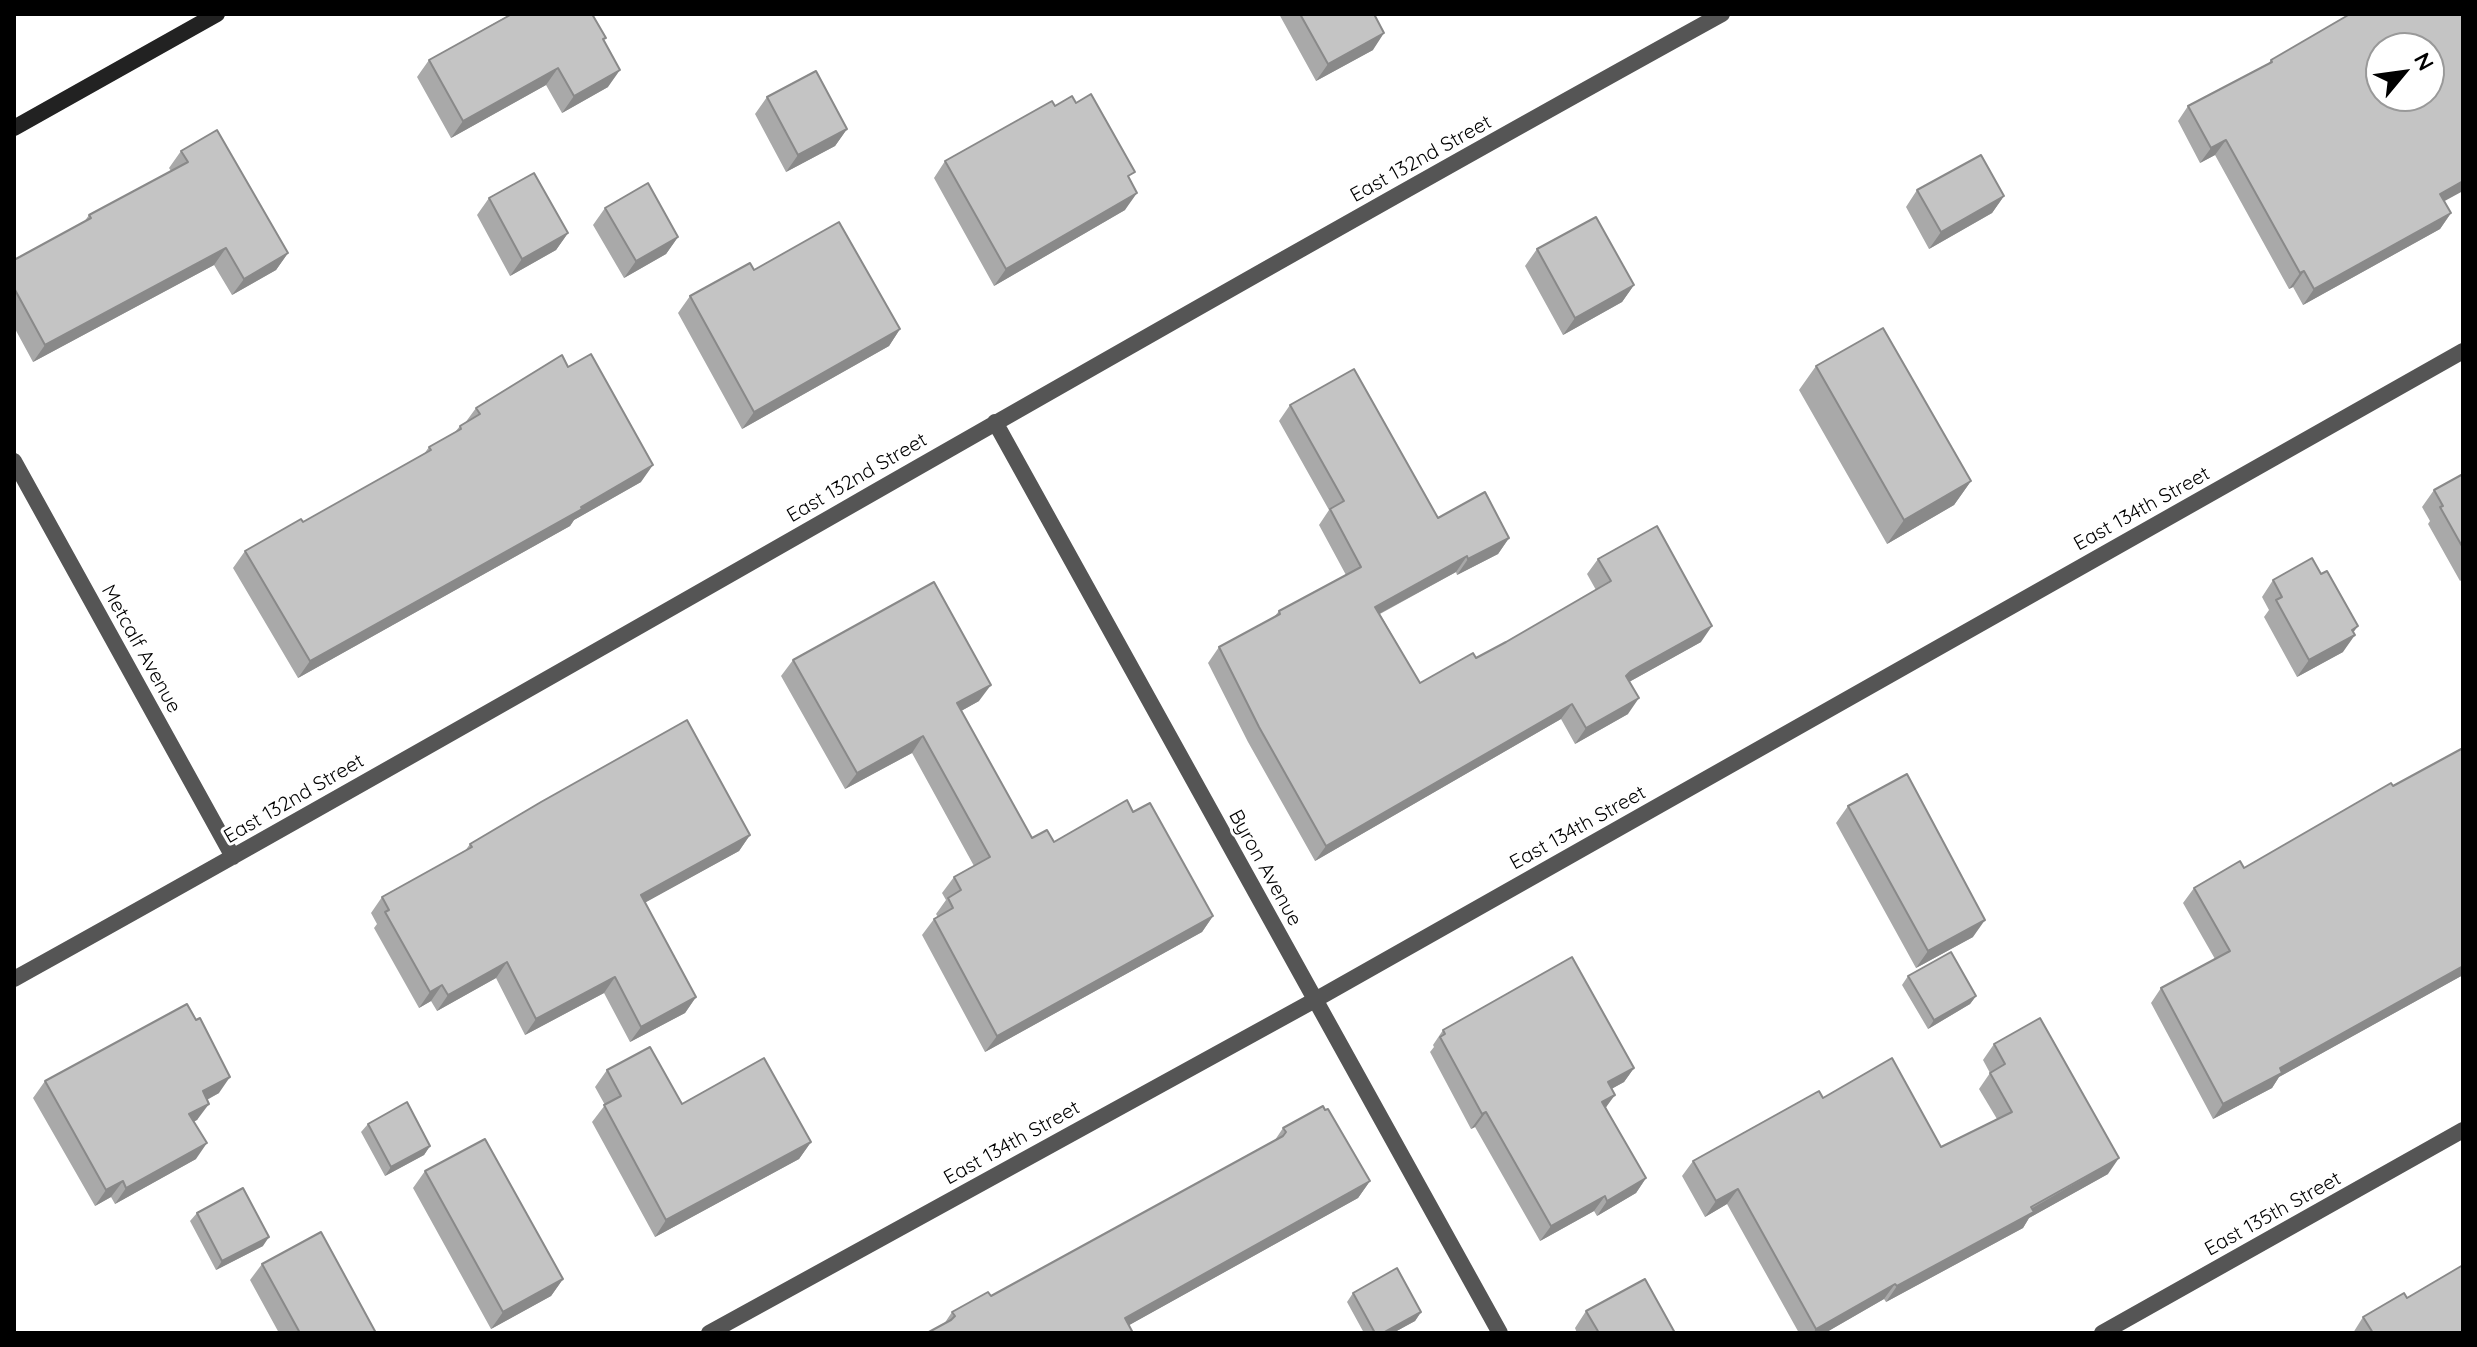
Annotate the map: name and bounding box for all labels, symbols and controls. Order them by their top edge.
north arrow [2365,32,2445,112]
text: N [2408,47,2440,75]
street label: East 132nd Street [1346,110,1496,208]
street label: East 132nd Street [783,428,931,528]
street label: East 134th Street [2070,462,2214,556]
street label: Metcalf Avenue [96,581,186,717]
street label: East 132nd Street [220,749,368,849]
street label: East 134th Street [1506,781,1650,875]
street label: Byron Avenue [1223,806,1307,930]
street label: East 134th Street [940,1096,1084,1190]
street label: East 135th Street [2201,1167,2345,1261]

